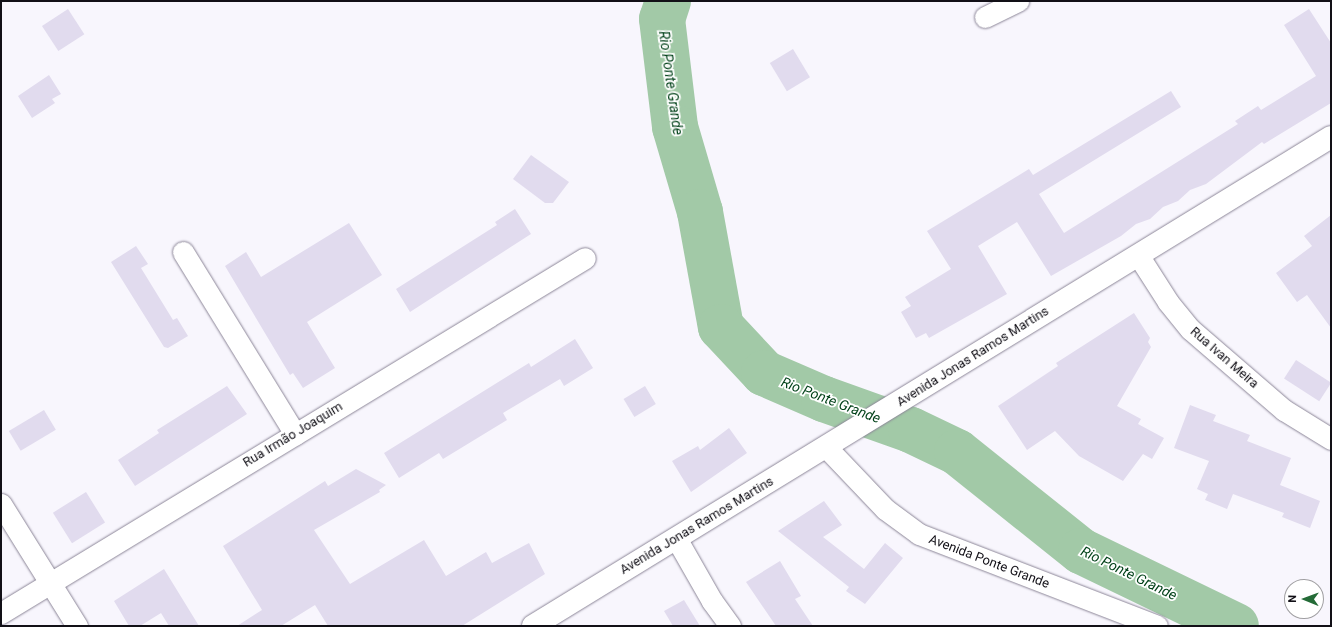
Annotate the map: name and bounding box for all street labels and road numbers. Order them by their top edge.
street label: Avenida Jonas Ramos Martins [894,304,1052,410]
street label: Rua Ivan Meira [1187,324,1261,392]
street label: Rua Irmão Joaquim [240,399,346,471]
street label: Avenida Jonas Ramos Martins [617,474,777,578]
street label: Avenida Ponte Grande [927,532,1051,592]

